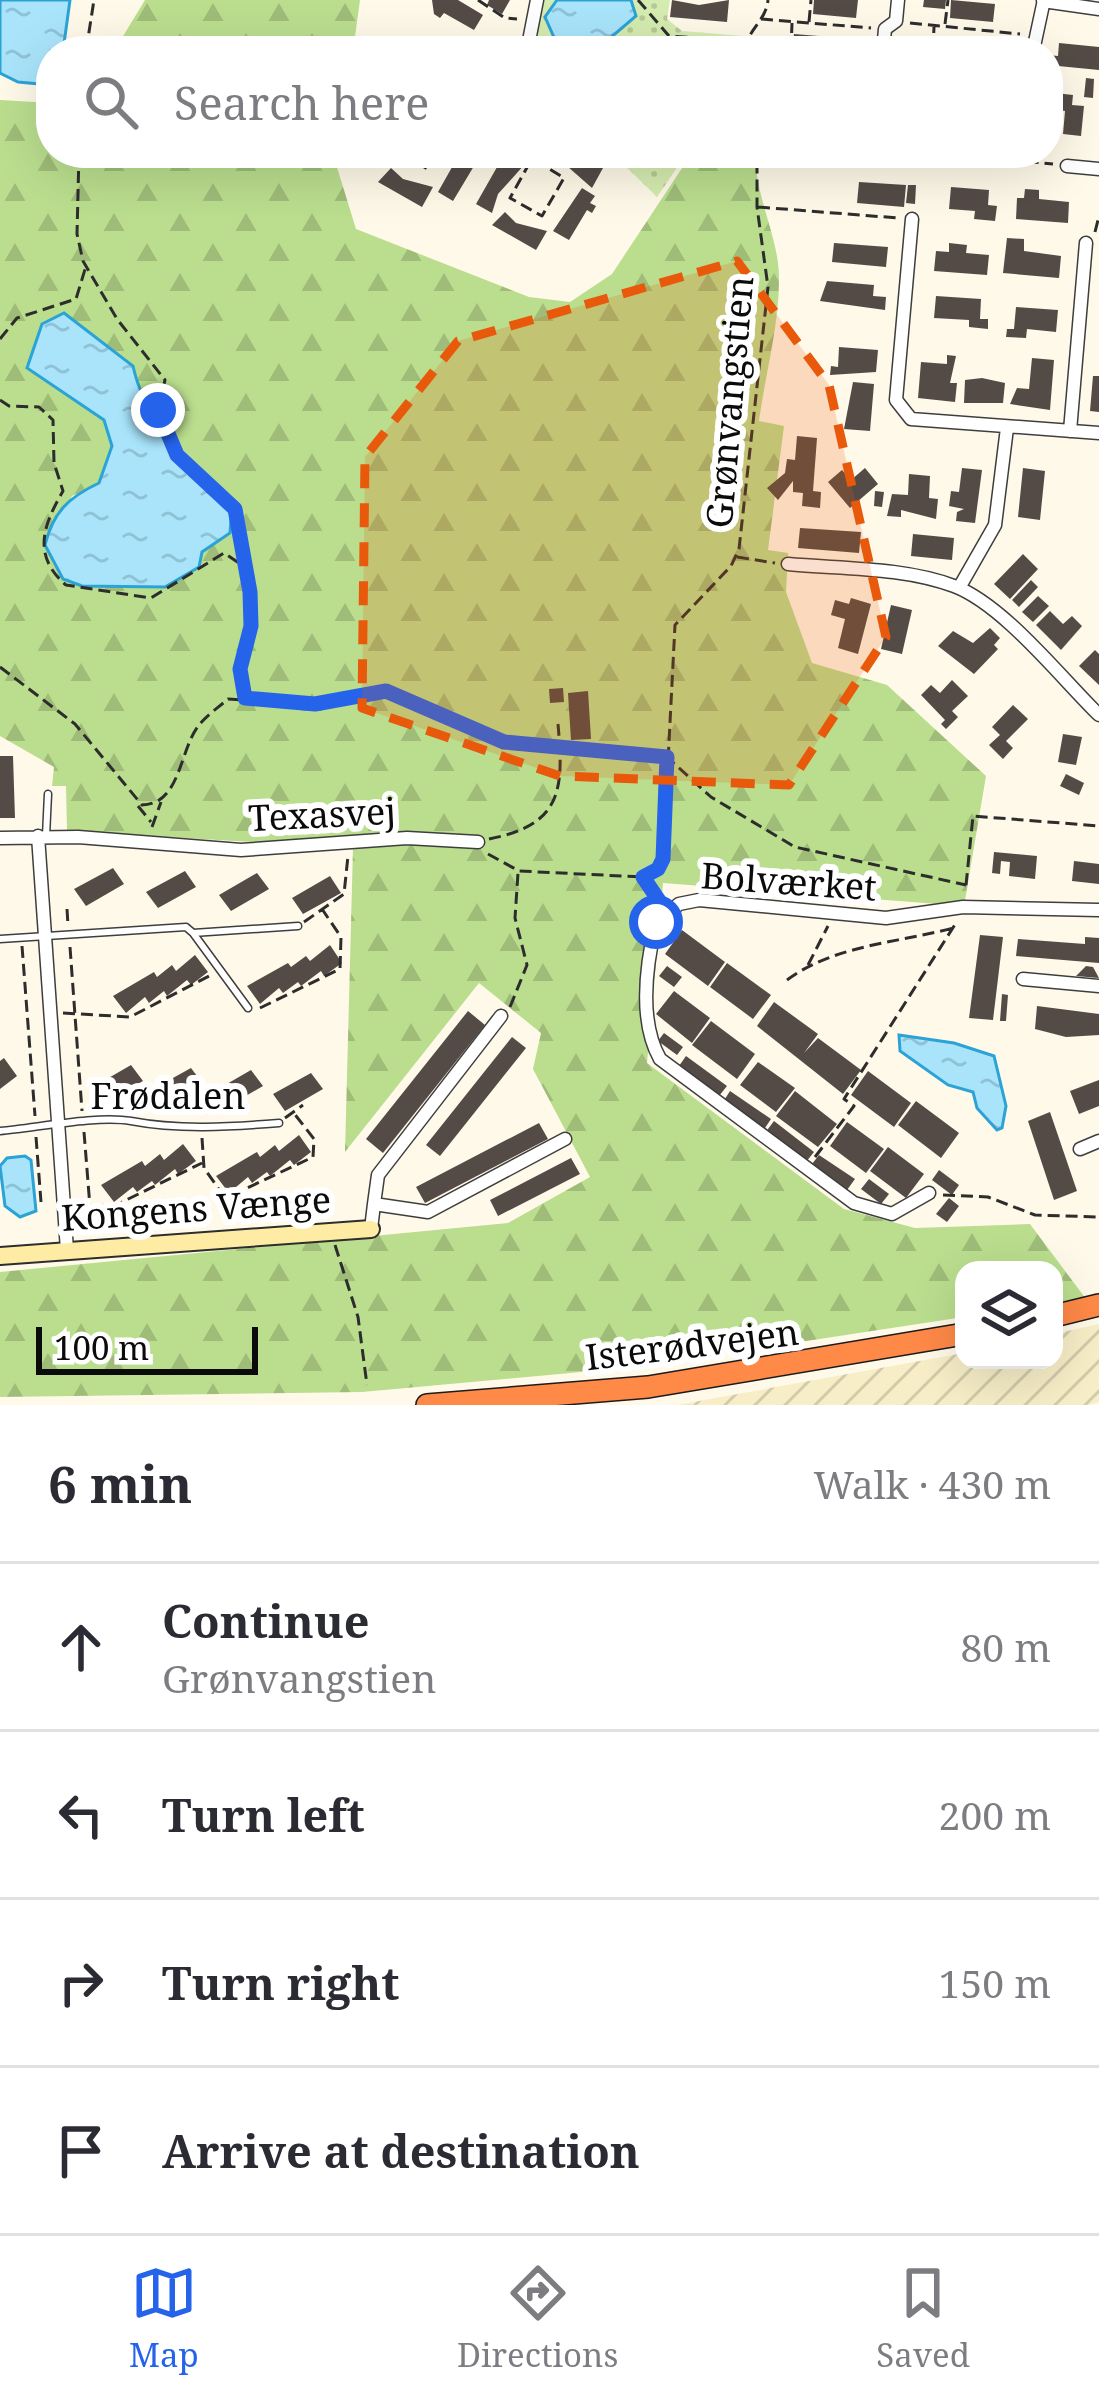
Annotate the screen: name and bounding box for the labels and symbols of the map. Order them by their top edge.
street label: Grønvangstien [694,274,764,530]
route end [131,383,185,437]
street label: Texasvej [247,786,397,842]
street label: Bolværket [700,850,878,912]
route start [629,895,683,949]
street label: Frødalen [91,1071,245,1120]
street label: Kongens Vænge [60,1174,332,1242]
street label: Isterødvejen [583,1307,801,1381]
scale bar [36,1321,258,1374]

